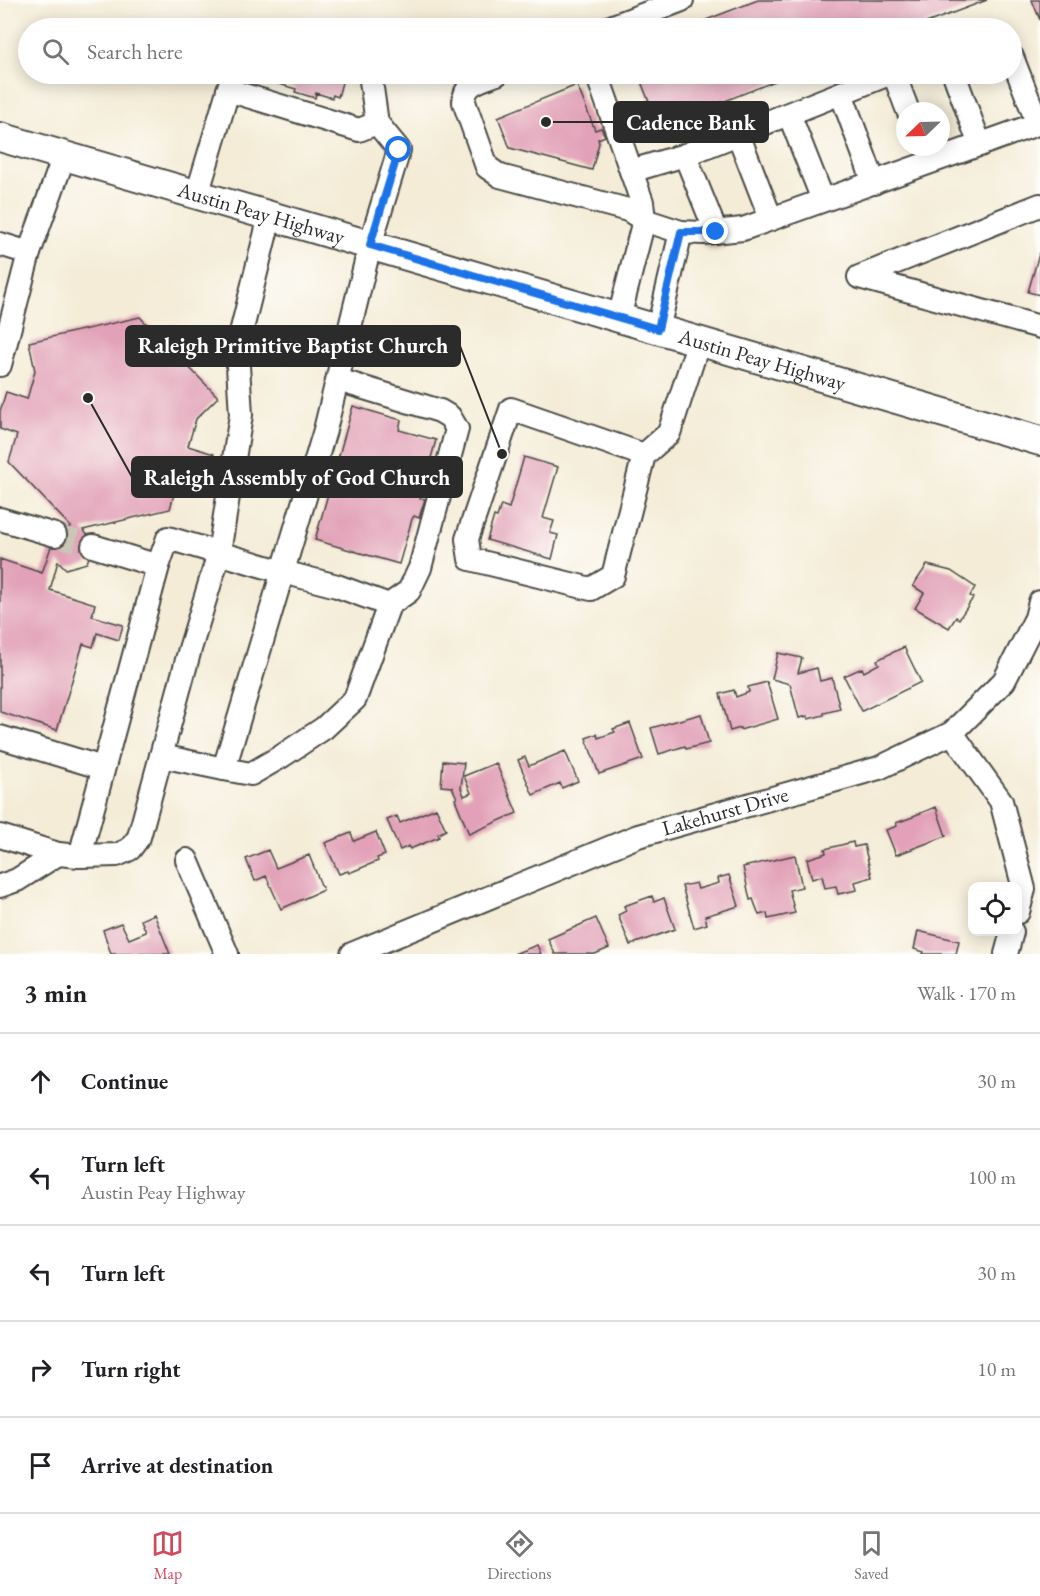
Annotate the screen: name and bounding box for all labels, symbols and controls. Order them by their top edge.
search box [18,18,1022,84]
icon: search [39,35,72,68]
text: Search here [87,37,182,66]
callout: Cadence Bank [614,102,768,142]
north arrow [896,102,950,156]
text: Cadence Bank [626,108,757,137]
route start [385,136,411,162]
street label: Austin Peay Highway [174,175,349,250]
route end [702,218,728,244]
street label: Austin Peay Highway [675,322,850,397]
callout: Raleigh Primitive Baptist Church [126,326,460,366]
text: Raleigh Primitive Baptist Church [138,331,448,360]
callout: Raleigh Assembly of God Church [132,457,462,497]
text: Raleigh Assembly of God Church [144,463,450,492]
street label: Lakehurst Drive [659,780,791,842]
map controls [968,882,1022,936]
button: locate [968,882,1022,936]
text: 3 min [24,976,87,1010]
text: Walk · 170 m [917,980,1016,1006]
icon: ahead [24,1065,57,1098]
text: Continue [81,1067,168,1096]
text: 30 m [977,1068,1016,1094]
text: Turn left [81,1150,165,1179]
icon: left [24,1161,57,1194]
text: 100 m [968,1164,1016,1190]
text: Austin Peay Highway [81,1179,246,1205]
icon: left [24,1257,57,1290]
text: Turn left [81,1259,165,1288]
text: 30 m [977,1260,1016,1286]
icon: right [24,1353,57,1386]
text: Turn right [81,1355,180,1384]
text: 10 m [977,1356,1016,1382]
icon: arrive [24,1449,57,1482]
text: Arrive at destination [81,1451,273,1480]
tab: Map [151,1527,184,1584]
tab: Directions [487,1527,552,1584]
tab: Saved [854,1527,889,1584]

